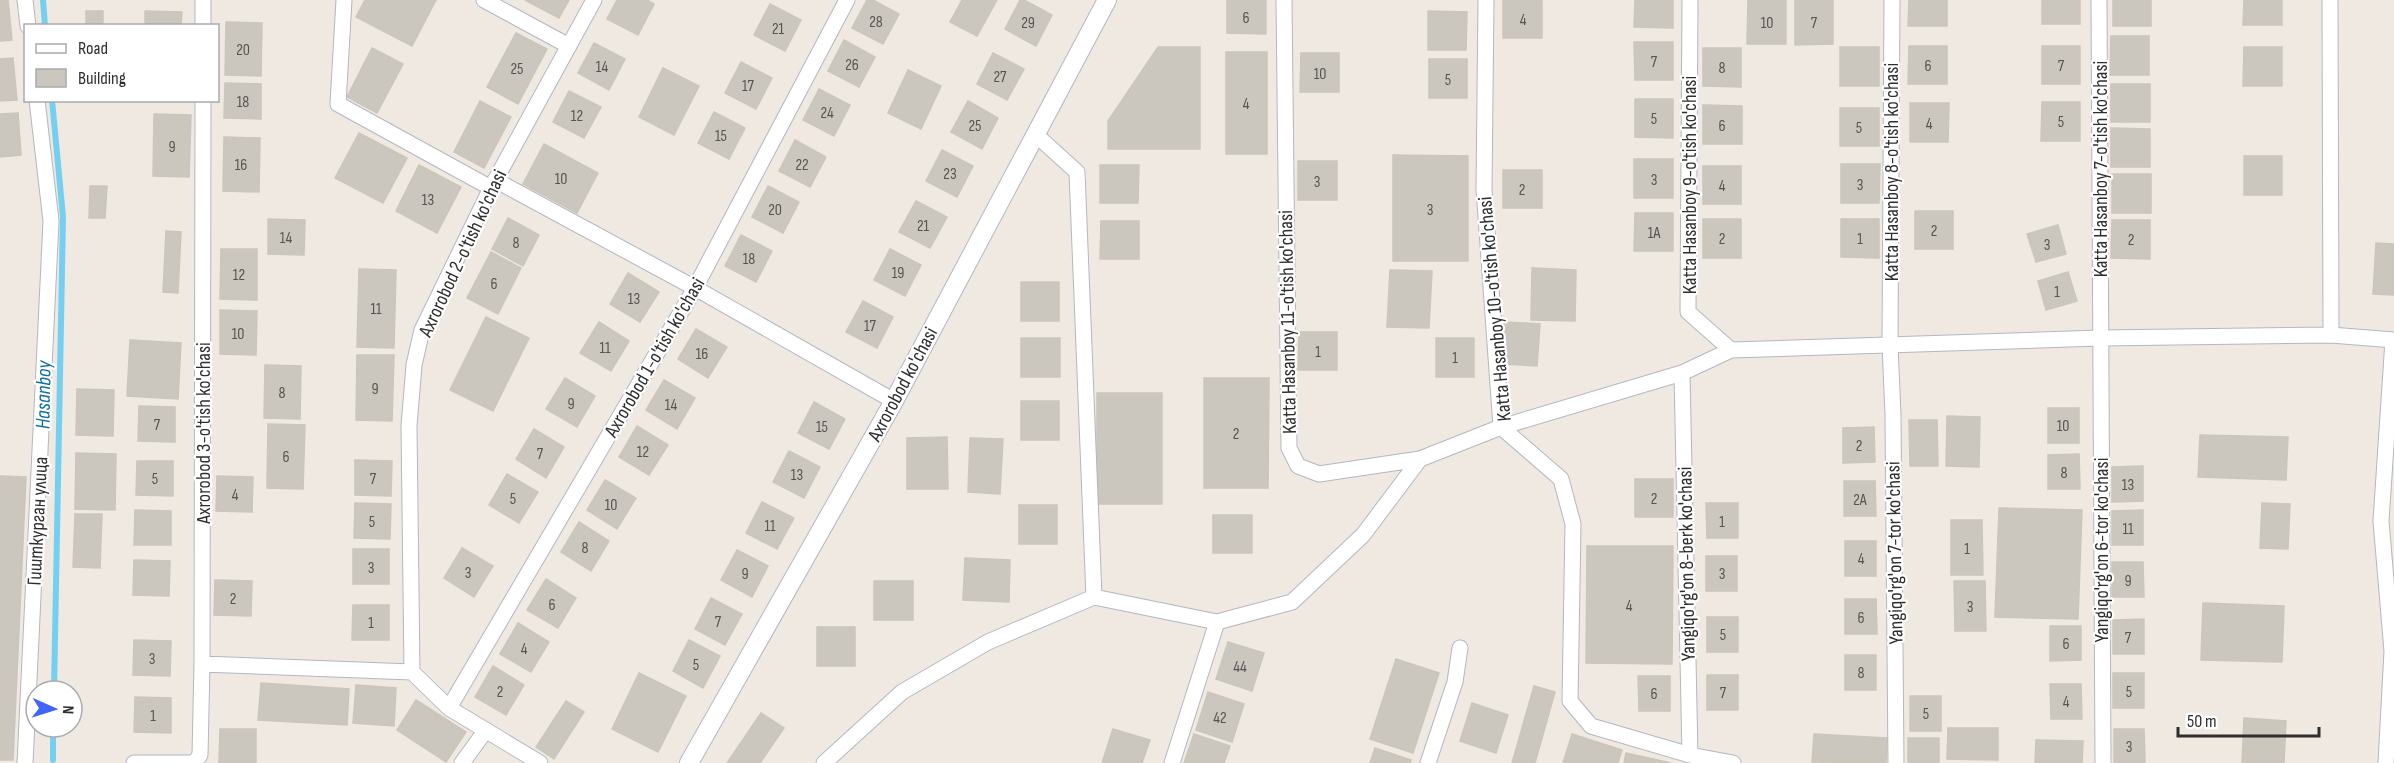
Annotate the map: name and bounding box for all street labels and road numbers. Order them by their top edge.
street label: Katta Hasanboy 7-o'tish ko'chasi [2089,61,2113,277]
street label: Katta Hasanboy 8-o'tish ko'chasi [1880,63,1904,281]
street label: Katta Hasanboy 9-o'tish ko'chasi [1678,76,1702,294]
street label: Axrorobod 2-o'tish ko'chasi [413,166,512,342]
street label: Katta Hasanboy 10-o'tish ko'chasi [1473,196,1517,422]
street label: Katta Hasanboy 11-o'tish ko'chasi [1274,210,1302,434]
street label: Axrorobod 1-o'tish ko'chasi [599,273,710,442]
street label: Axrorobod ko'chasi [862,323,943,447]
street label: Axrorobod 3-o'tish ko'chasi [192,342,216,525]
street label: Гишткурган улица [23,456,53,586]
street label: Yangiqo'rg'on 6-tor ko'chasi [2090,458,2114,642]
street label: Yangiqo'rg'on 7-tor ko'chasi [1881,461,1909,645]
street label: Yangiqo'rg'on 8-berk ko'chasi [1673,467,1701,661]

